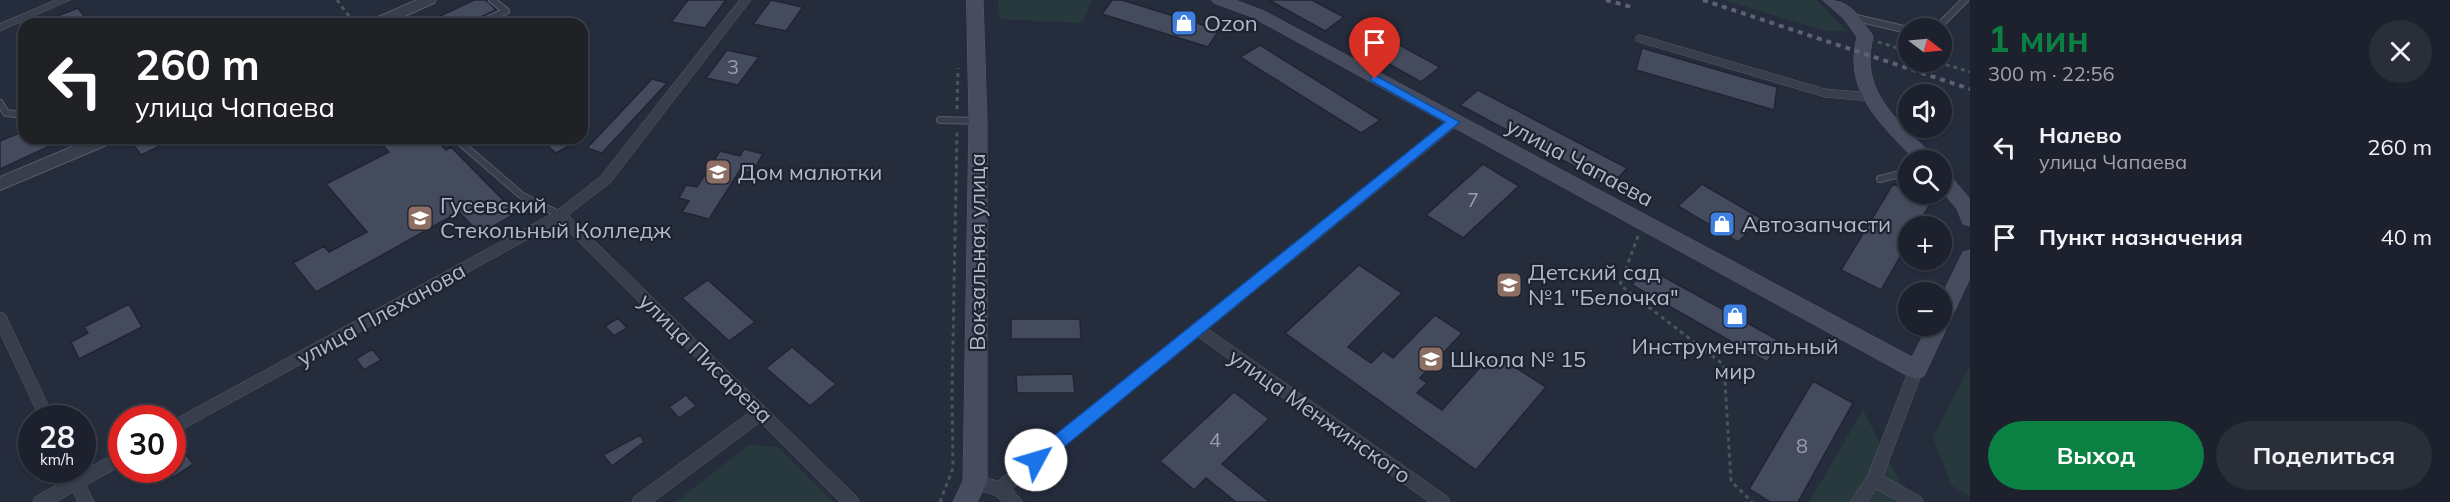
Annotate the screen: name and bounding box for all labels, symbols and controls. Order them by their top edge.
shop icon: Ozon [1169,8,1199,38]
place label: Ozon [1204,9,1258,37]
text: 1 мин [1988,16,2089,61]
pin [1349,17,1400,79]
north arrow [1898,18,1952,72]
map controls [1898,18,1952,336]
button: close [2369,20,2432,83]
icon: arrive [1358,26,1391,59]
text: 260 m [135,38,260,91]
icon: left [36,42,114,120]
house number: 3 [727,54,739,79]
text: 300 m · 22:56 [1988,61,2114,86]
button: sound [1898,84,1952,138]
text: улица Чапаева [135,90,335,124]
street label: улица Чапаева [1502,111,1658,213]
text: Налево [2039,121,2122,149]
icon: left [1988,131,2021,164]
text: 260 m [2367,133,2432,161]
text: улица Чапаева [2039,149,2187,174]
button: search [1898,150,1952,204]
street label: Вокзальная улица [963,153,991,351]
school or university icon: Дом малютки [703,157,733,187]
place label: Дом малютки [738,158,882,186]
house number: 7 [1467,187,1479,212]
place label: Гусевский Стекольный Колледж [440,191,671,244]
school or university icon: Гусевский Стекольный Колледж [405,203,435,233]
shop icon: Автозапчасти [1707,209,1737,239]
place label: Автозапчасти [1742,210,1891,238]
button: + [1898,216,1952,270]
icon: arrive [1988,221,2021,254]
text: Пункт назначения [2039,223,2243,251]
text: 40 m [2381,223,2432,251]
street label: улица Плеханова [292,256,470,372]
place label: Детский сад №1 "Белочка" [1528,258,1679,311]
school or university icon: Детский сад №1 "Белочка" [1494,270,1524,300]
button: − [1898,282,1952,336]
street label: улица Писарева [633,287,779,429]
shop icon: Инструментальный мир [1720,301,1750,331]
place label: Инструментальный мир [1631,332,1839,385]
street label: улица Менжинского [1223,342,1417,490]
school or university icon: Школа № 15 [1416,344,1446,374]
place label: Школа № 15 [1450,345,1586,373]
speed limit sign: 30 [108,405,186,483]
text: 28 [39,418,75,456]
button: Выход [1988,421,2204,490]
button: Поделиться [2216,421,2432,490]
house number: 4 [1209,427,1221,452]
position arrow [1004,428,1068,492]
house number: 8 [1796,433,1808,458]
text: km/h [40,450,74,469]

